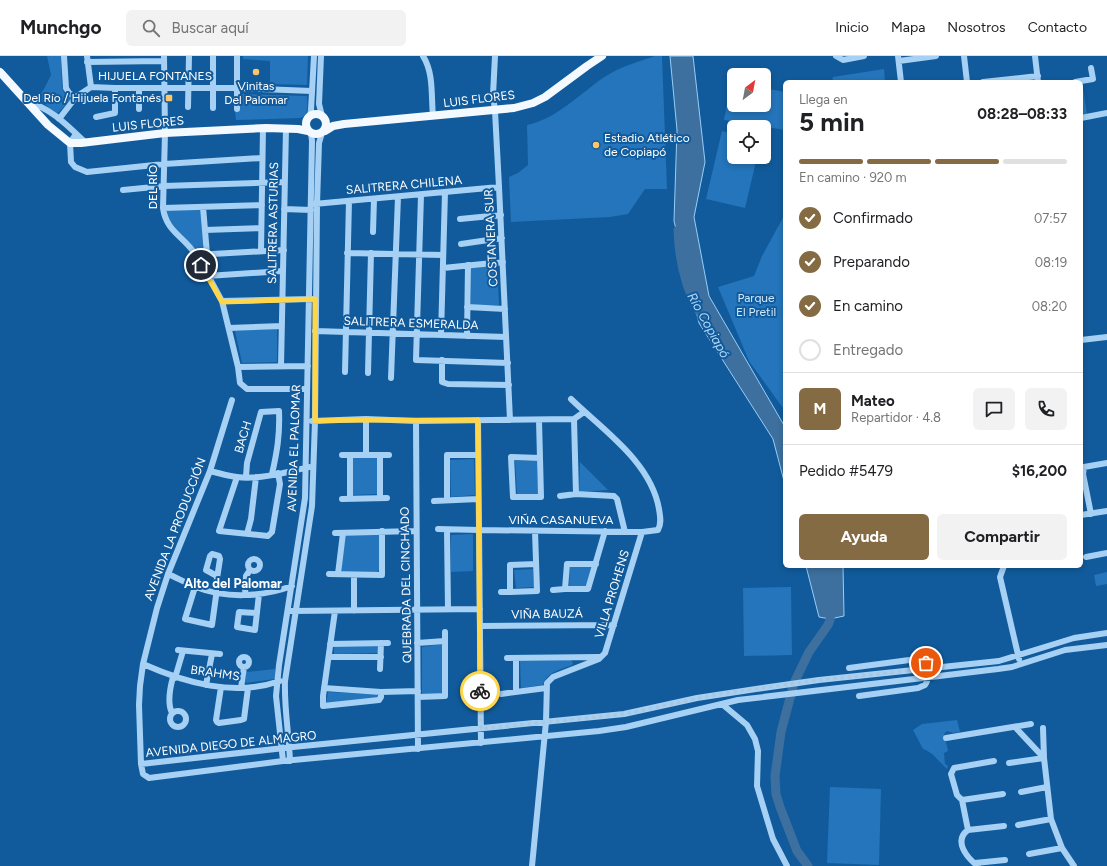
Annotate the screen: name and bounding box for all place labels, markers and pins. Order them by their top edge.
marker: Vinitas Del Palomar [251,67,261,77]
place label: Vinitas Del Palomar [224,79,288,107]
place label: Del Río / Hijuela Fontanés [23,91,161,105]
marker: Del Río / Hijuela Fontanés [164,93,174,103]
place label: Estadio Atlético de Copiapó [604,131,690,159]
marker: Estadio Atlético de Copiapó [591,140,601,150]
pin [184,248,218,282]
pin [909,646,943,680]

